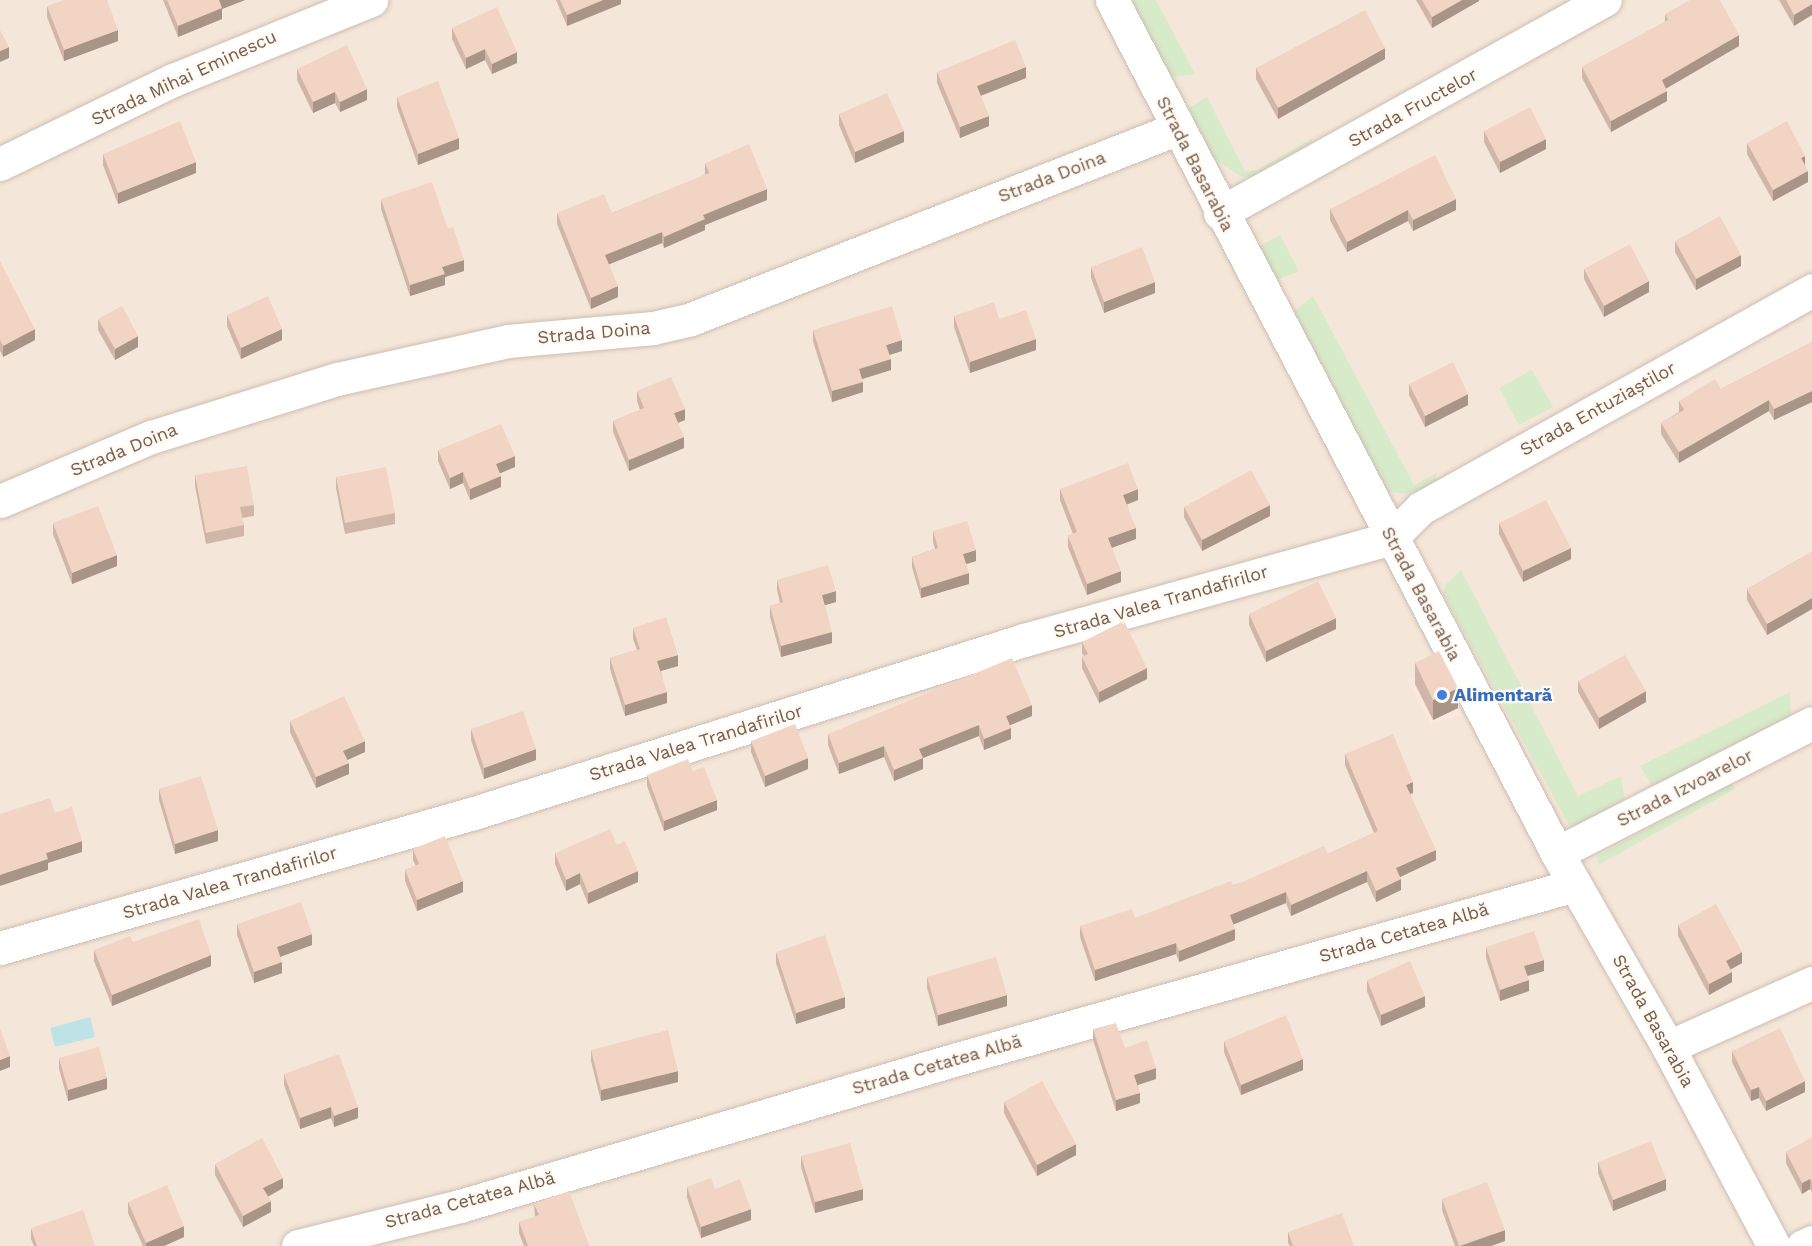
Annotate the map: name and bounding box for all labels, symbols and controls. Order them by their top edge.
street label: Strada Mihai Eminescu [88,26,280,130]
street label: Strada Fructelor [1345,64,1481,152]
street label: Strada Basarabia [1152,93,1238,235]
street label: Strada Doina [995,147,1109,207]
street label: Strada Doina [536,317,652,349]
street label: Strada Entuziaștilor [1516,357,1680,461]
street label: Strada Doina [67,419,181,481]
street label: Strada Basarabia [1376,523,1466,665]
street label: Strada Valea Trandafirilor [1050,561,1272,643]
place label: Alimentară [1454,684,1552,706]
marker: Alimentară [1435,688,1449,702]
street label: Strada Valea Trandafirilor [586,700,806,786]
street label: Strada Izvoarelor [1613,744,1757,832]
street label: Strada Valea Trandafirilor [119,842,341,924]
street label: Strada Cetatea Albă [1316,898,1492,968]
street label: Strada Basarabia [1607,951,1699,1091]
street label: Strada Cetatea Albă [849,1030,1025,1100]
street label: Strada Cetatea Albă [382,1167,558,1233]

